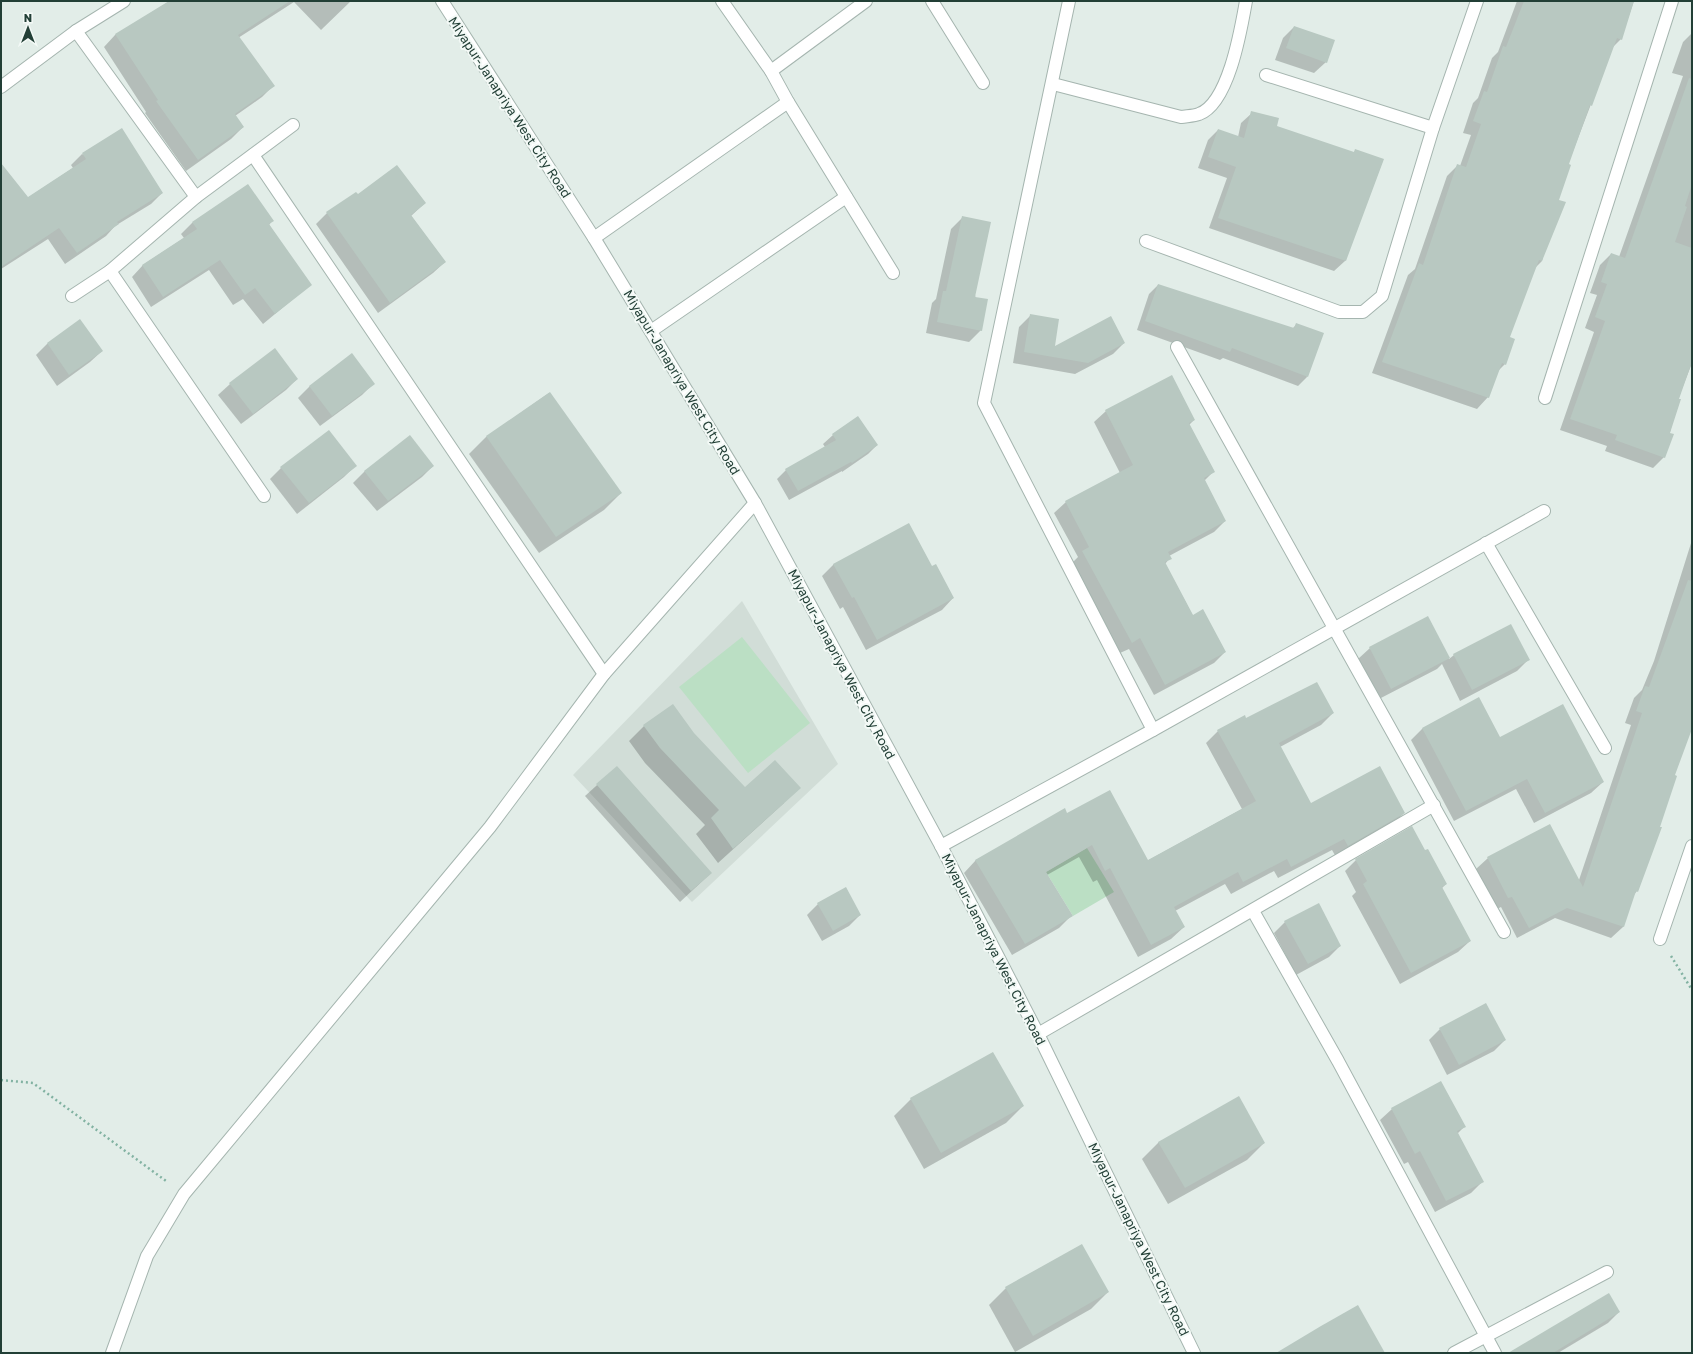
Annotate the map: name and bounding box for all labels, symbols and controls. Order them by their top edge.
north arrow [8,8,48,48]
text: N [24,11,32,24]
street label: Miyapur-Janapriya West City Road [445,13,575,201]
street label: Miyapur-Janapriya West City Road [620,287,744,477]
street label: Miyapur-Janapriya West City Road [785,566,899,762]
street label: Miyapur-Janapriya West City Road [939,851,1049,1047]
street label: Miyapur-Janapriya West City Road [1085,1140,1193,1338]

